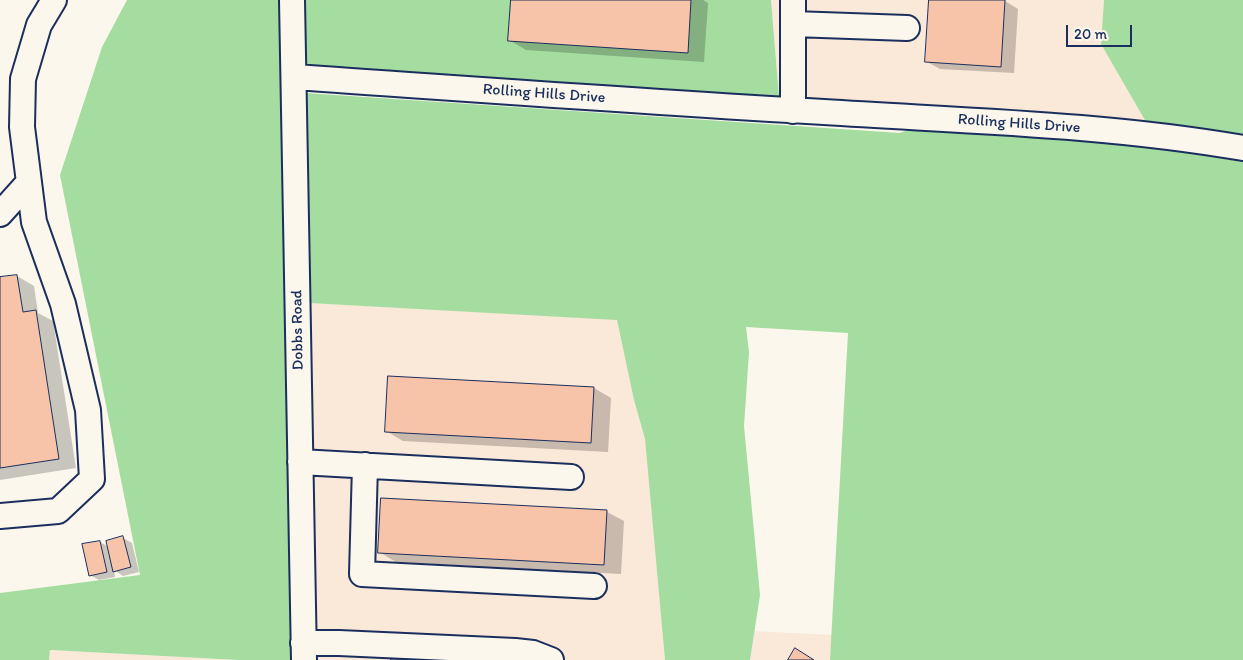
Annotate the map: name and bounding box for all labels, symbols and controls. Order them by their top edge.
scale bar [1068,15,1134,47]
text: 20 m [1074,25,1107,43]
street label: Rolling Hills Drive [482,80,606,108]
street label: Rolling Hills Drive [957,110,1081,138]
street label: Dobbs Road [288,289,308,371]

